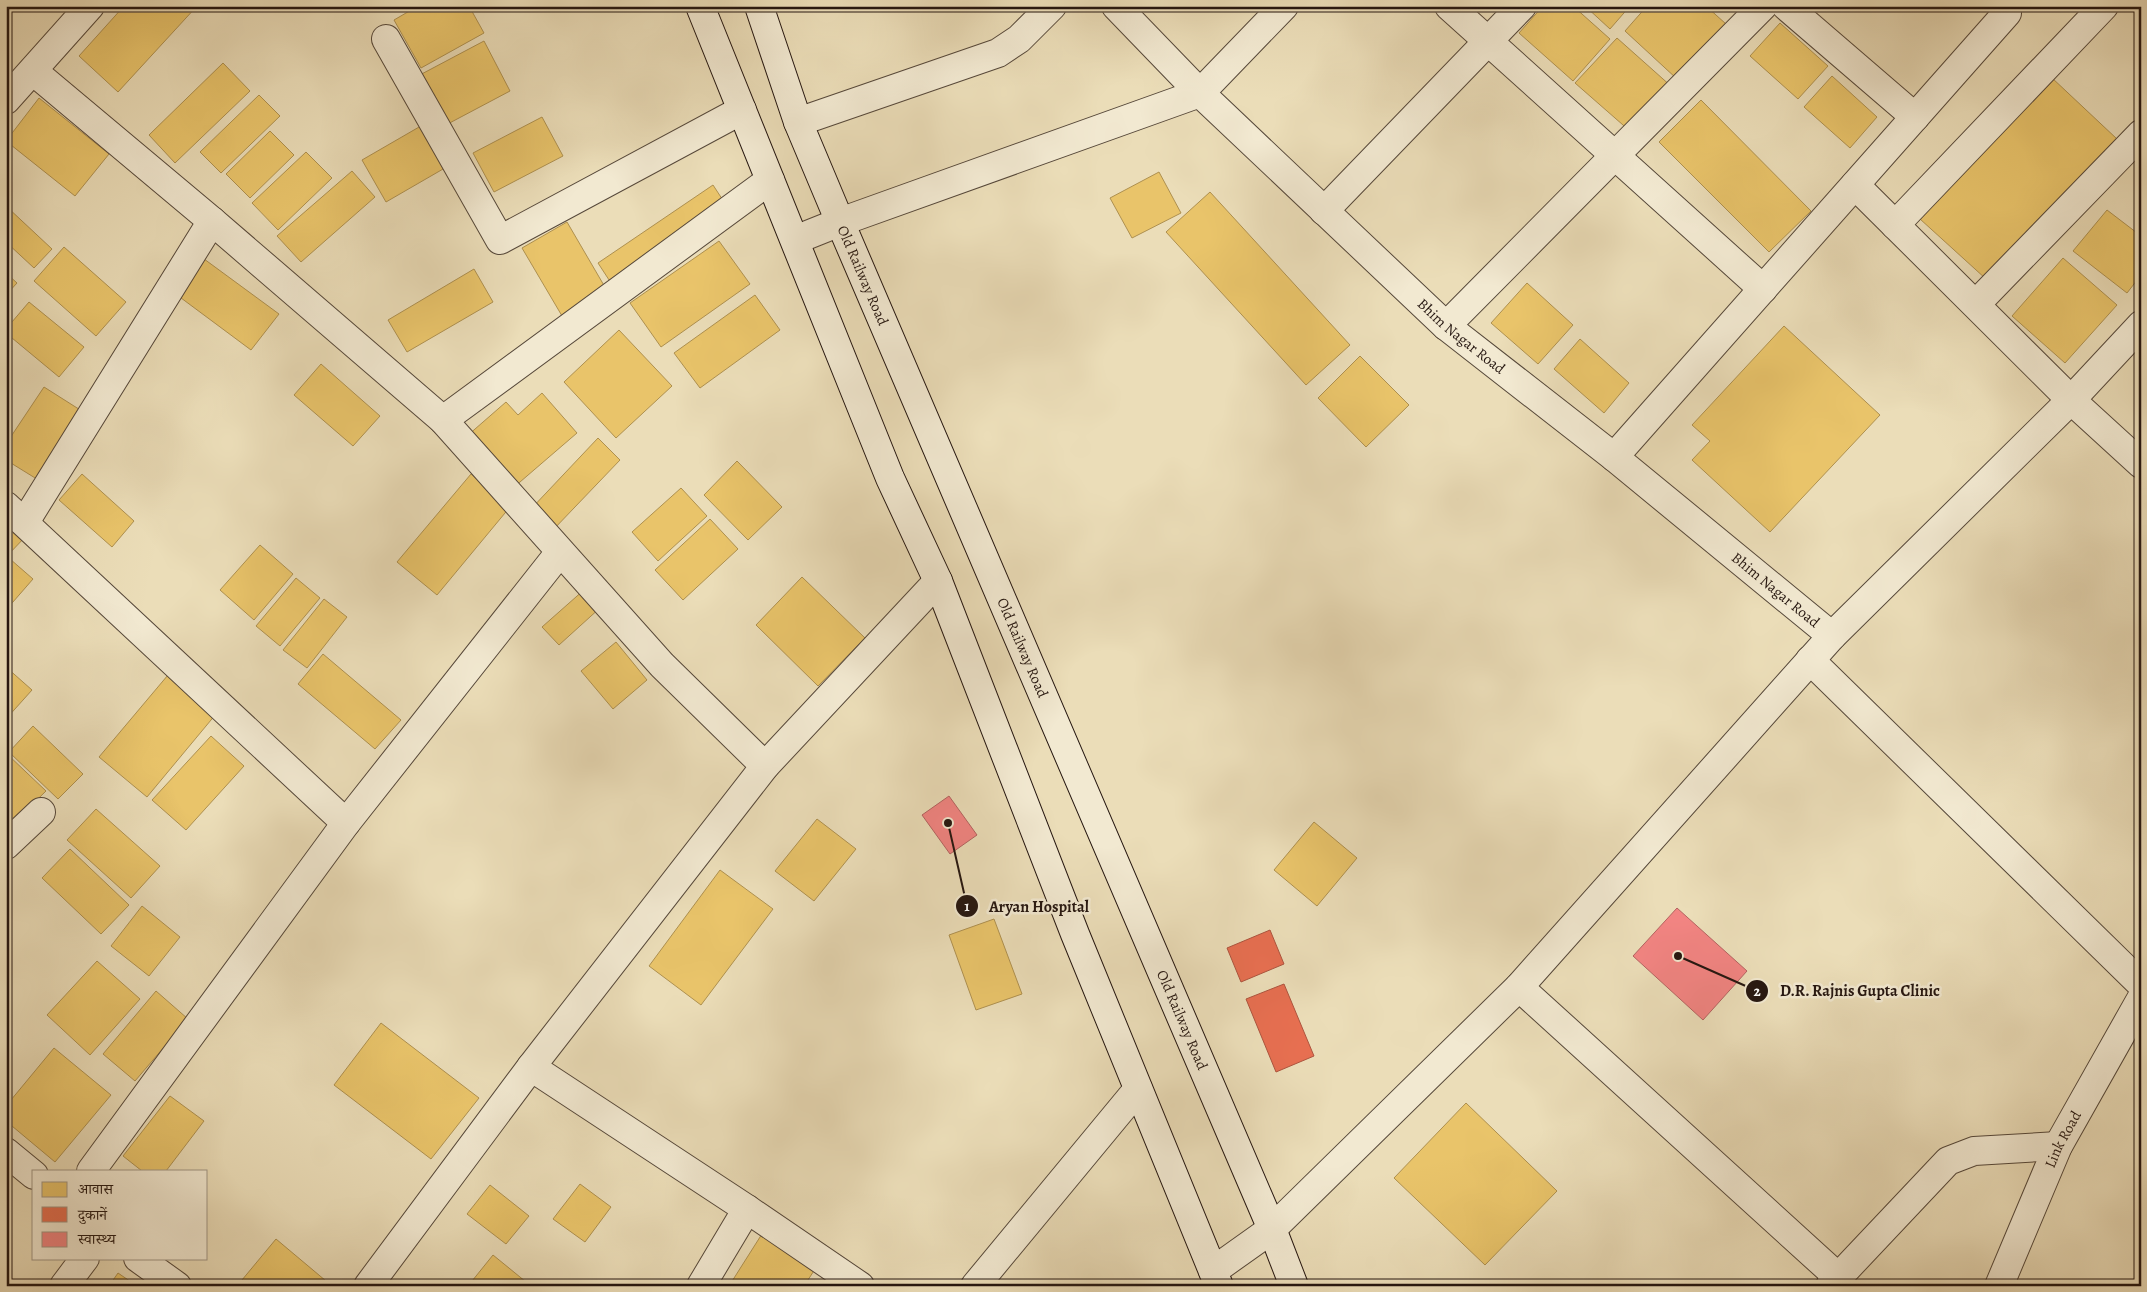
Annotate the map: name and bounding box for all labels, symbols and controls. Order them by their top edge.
street label: Old Railway Road [833,222,894,329]
street label: Bhim Nagar Road [1413,294,1510,379]
street label: Bhim Nagar Road [1727,548,1825,633]
street label: Old Railway Road [992,595,1053,702]
callout: Aryan Hospital [954,891,1099,922]
text: 1 [964,896,970,916]
text: Aryan Hospital [988,896,1090,918]
street label: Old Railway Road [1152,967,1213,1074]
callout: D.R. Rajnis Gupta Clinic [1745,975,1950,1006]
text: D.R. Rajnis Gupta Clinic [1780,980,1940,1002]
text: 2 [1753,981,1761,1001]
street label: Link Road [2040,1106,2086,1171]
legend [32,1170,208,1260]
text: आवास [78,1179,114,1199]
text: दुकानें [77,1205,108,1225]
text: स्वास्थ्य [77,1229,116,1249]

